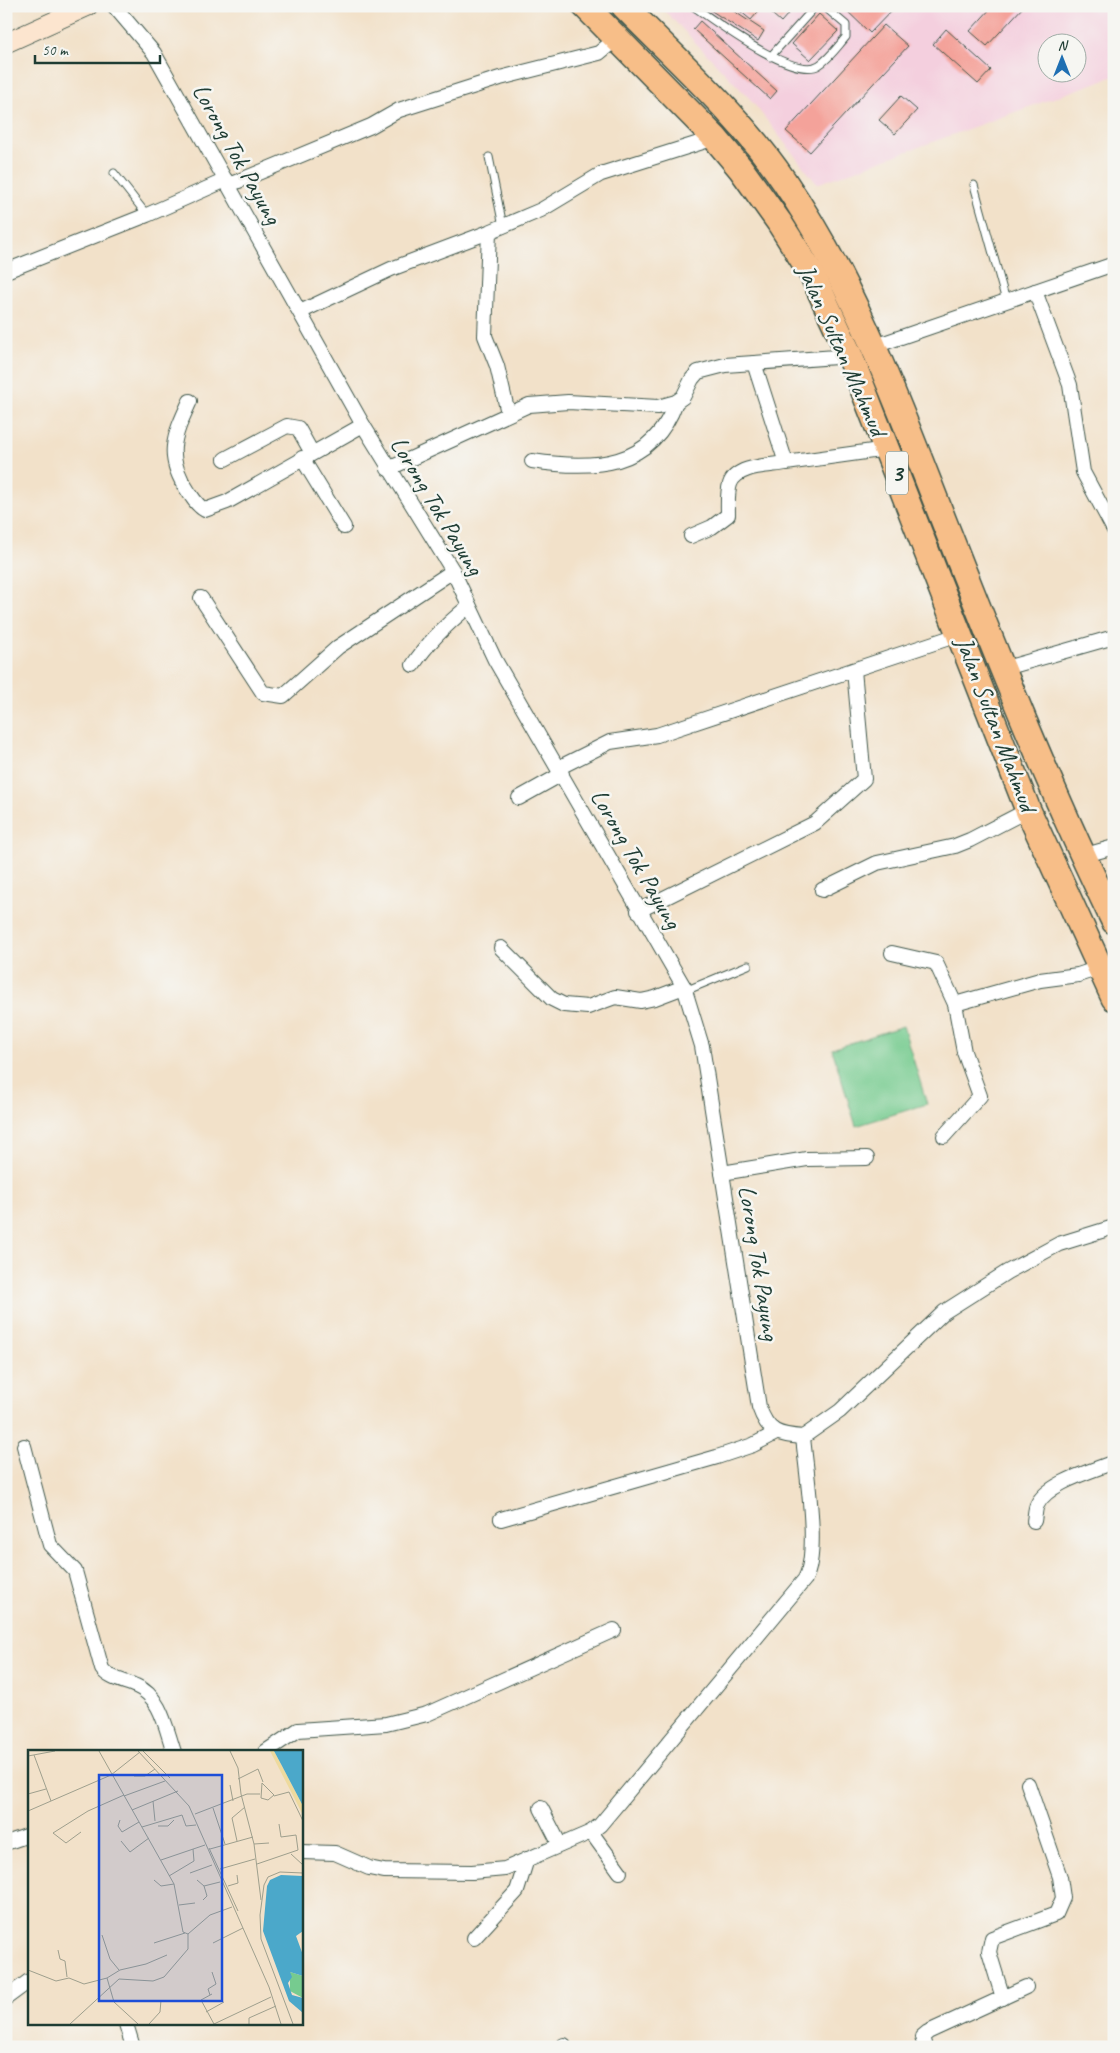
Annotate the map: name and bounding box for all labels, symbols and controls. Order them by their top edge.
scale bar [35,32,160,64]
north arrow [1038,32,1088,82]
text: N [1058,37,1069,54]
text: 50 m [42,41,69,60]
street label: Lorong Tok Payung [185,78,289,231]
street label: Jalan Sultan Mahmud [789,258,896,445]
street label: Lorong Tok Payung [383,431,492,582]
road number: 3 [886,452,908,494]
street label: Jalan Sultan Mahmud [948,631,1045,820]
street label: Lorong Tok Payung [583,783,690,936]
street label: Lorong Tok Payung [731,1183,787,1344]
inset map [28,1750,302,2026]

